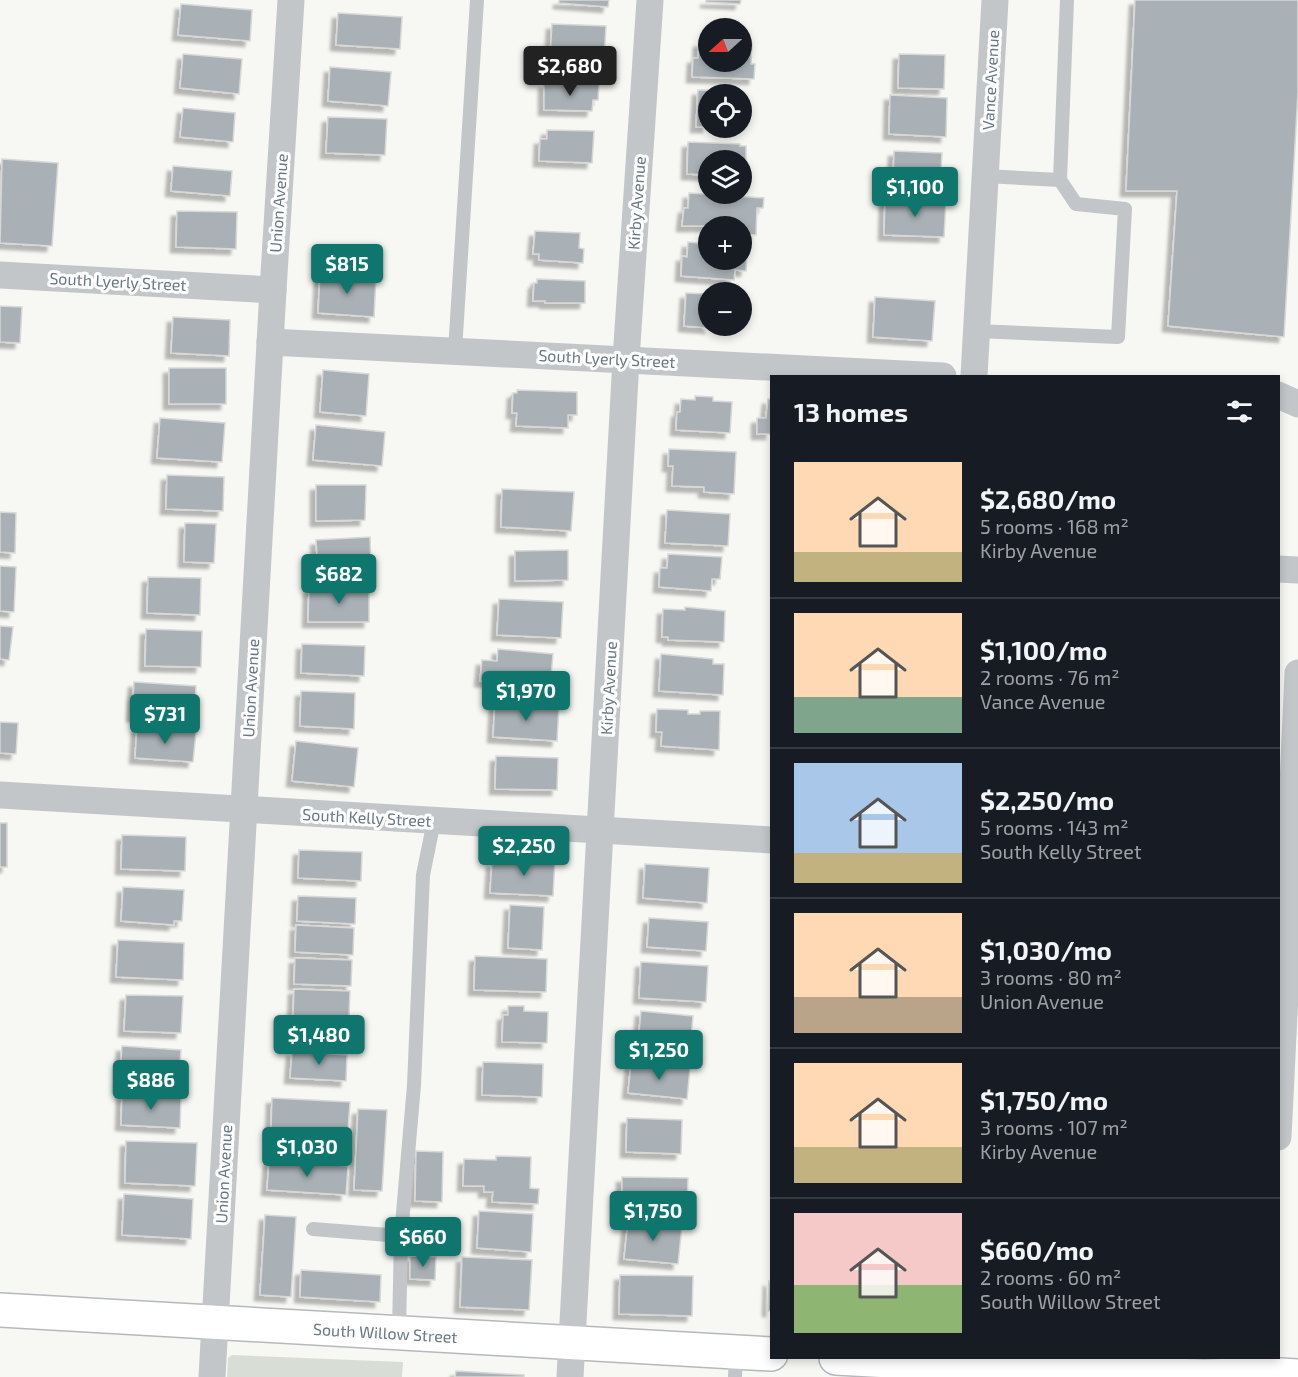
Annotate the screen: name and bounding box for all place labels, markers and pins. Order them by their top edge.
pin: $2,680 [521,46,619,97]
pin: $1,100 [866,167,964,218]
pin: $815 [311,244,383,295]
pin: $682 [303,554,375,605]
pin: $1,970 [477,671,575,722]
pin: $731 [129,694,201,745]
pin: $2,250 [475,826,573,877]
pin: $1,480 [270,1015,368,1066]
pin: $1,250 [610,1030,708,1081]
pin: $886 [115,1060,187,1111]
pin: $1,030 [258,1127,356,1178]
pin: $1,750 [604,1191,702,1242]
pin: $660 [387,1217,459,1268]

